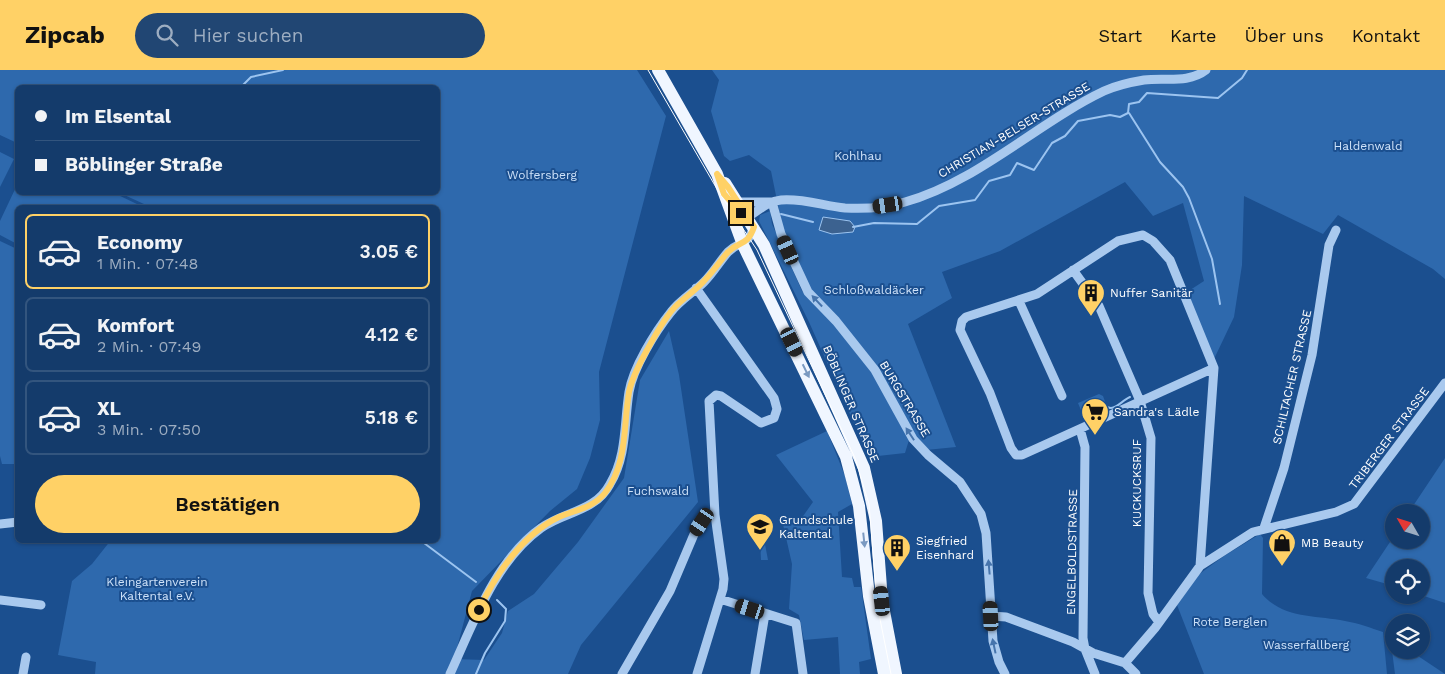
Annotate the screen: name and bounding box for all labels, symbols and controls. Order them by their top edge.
search box [135,13,485,58]
text: Zipcab [25,21,105,49]
icon: search [153,21,181,49]
text: Hier suchen [193,24,303,47]
text: Start [1098,25,1142,46]
text: Karte [1170,25,1217,46]
text: Über uns [1245,25,1324,46]
text: Kontakt [1352,25,1420,46]
street label: CHRISTIAN-BELSER-STRASSE [936,79,1093,181]
text: Im Elsental [65,105,171,128]
park label: Haldenwald [1334,139,1402,153]
park label: Kohlhau [834,149,882,163]
text: Böblinger Straße [65,153,223,176]
park label: Wolfersberg [507,168,578,182]
car [872,195,903,215]
route end [730,202,752,224]
icon: car [37,229,82,274]
text: Economy [97,231,182,254]
car [775,233,800,267]
text: 3.05 € [360,240,418,263]
text: 1 Min. · 07:48 [97,254,198,273]
building icon: Nuffer Sanitär [1076,278,1106,317]
park label: Schloßwaldäcker [824,283,924,297]
place label: Nuffer Sanitär [1110,286,1193,300]
one-way arrow [811,296,823,308]
street label: SCHILTACHER STRASSE [1270,308,1314,446]
icon: car [37,312,82,357]
text: Komfort [97,314,174,337]
text: 4.12 € [365,323,418,346]
car [778,325,805,359]
text: 2 Min. · 07:49 [97,337,201,356]
street label: BÖBLINGER STRASSE [820,343,882,465]
street label: BURGSTRASSE [877,358,933,440]
one-way arrow [802,364,810,378]
street label: TRIBERGER STRASSE [1346,384,1432,492]
icon: car [37,395,82,440]
text: XL [97,397,121,420]
supermarket icon: Sandra's Lädle [1080,397,1110,436]
place label: Sandra's Lädle [1114,405,1200,419]
text: 5.18 € [365,406,418,429]
text: 3 Min. · 07:50 [97,420,201,439]
one-way arrow [905,427,915,440]
street label: KUCKUCKSRUF [1130,439,1144,527]
button: Bestätigen [35,475,420,533]
park label: Fuchswald [627,484,689,498]
street label: ENGELBOLDSTRASSE [1064,489,1080,615]
north arrow [1385,504,1430,549]
map controls [1385,504,1430,659]
car [687,505,716,539]
school or university icon: Grundschule Kaltental [745,512,775,551]
place label: Grundschule Kaltental [779,513,853,541]
shop icon: MB Beauty [1267,528,1297,567]
one-way arrow [860,532,868,548]
building icon: Siegfried Eisenhard [882,533,912,572]
place label: Siegfried Eisenhard [916,534,974,562]
place label: MB Beauty [1301,536,1364,550]
one-way arrow [985,559,993,575]
button: locate [1385,559,1430,604]
park label: Kleingartenverein Kaltental e.V. [106,575,208,603]
car [872,585,891,617]
car [733,597,766,621]
route start [468,599,490,621]
car [982,601,999,631]
button: layers [1385,614,1430,659]
park label: Rote Berglen [1193,615,1267,629]
one-way arrow [990,638,998,654]
park label: Wasserfallberg [1263,638,1350,652]

